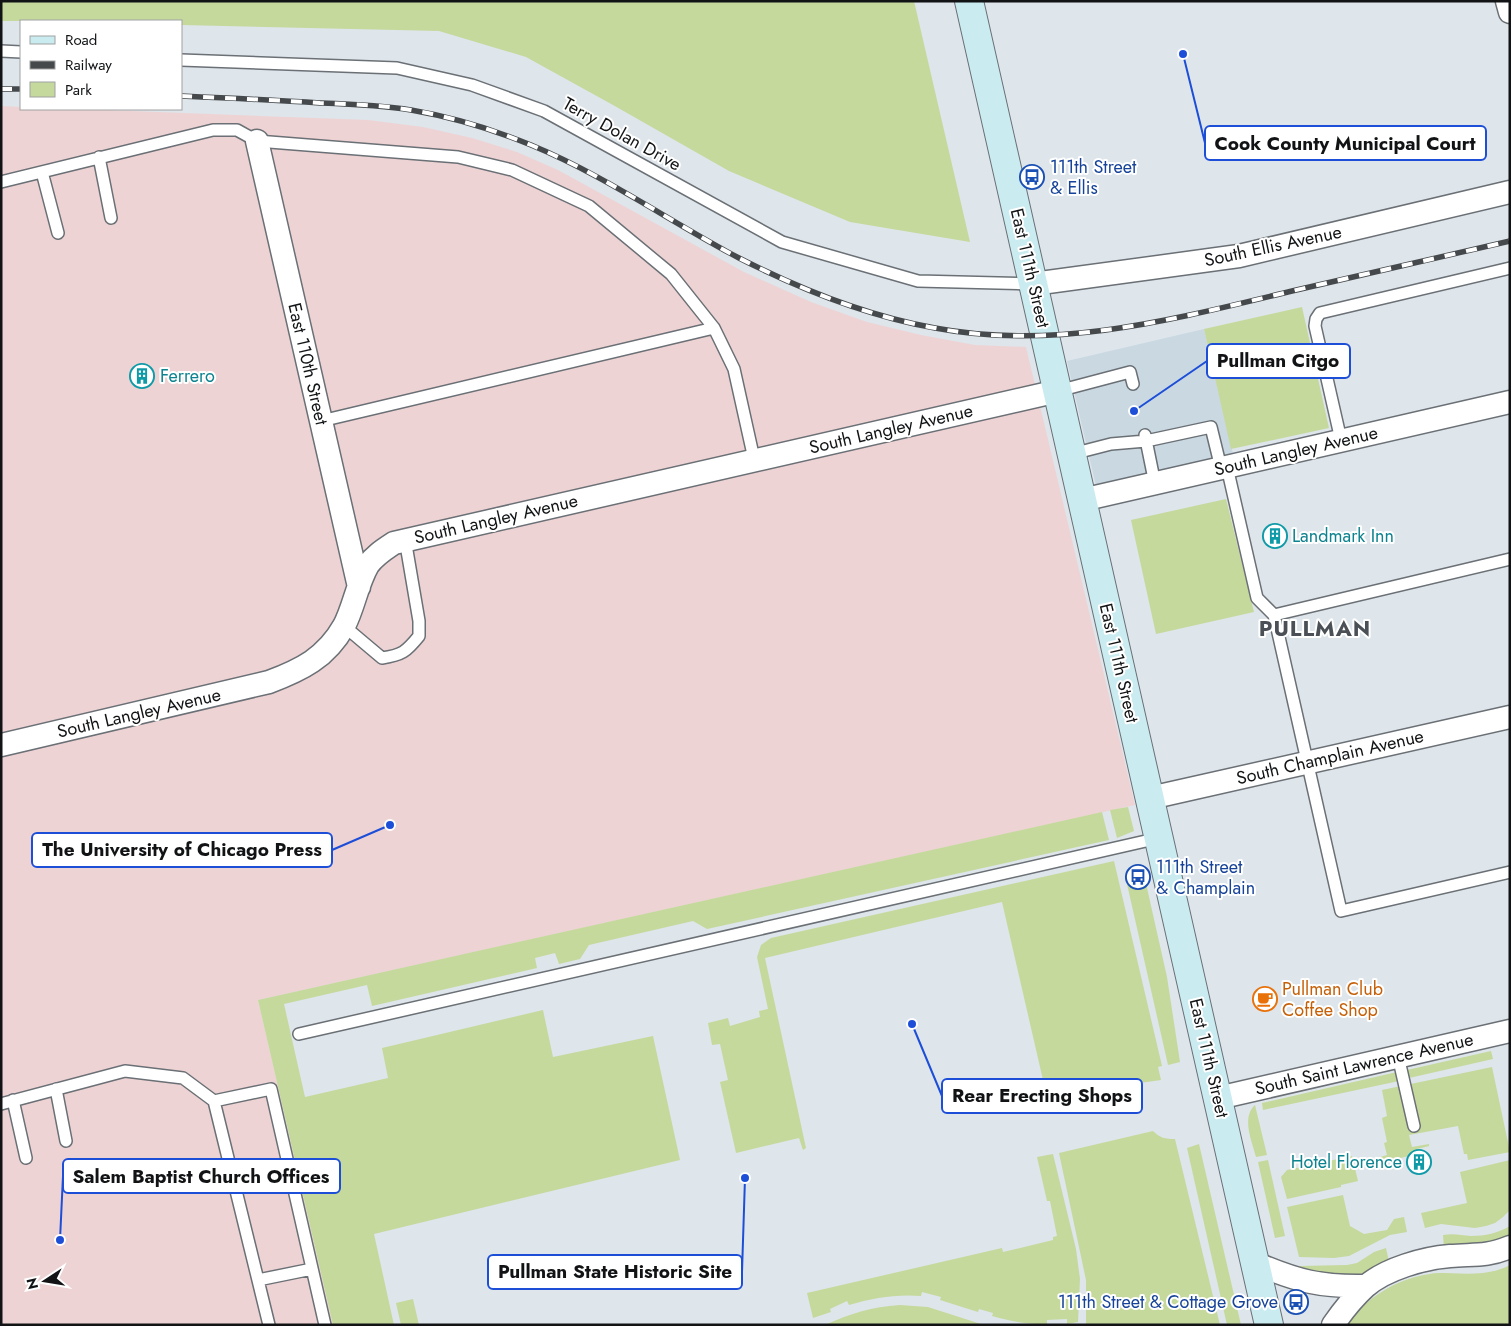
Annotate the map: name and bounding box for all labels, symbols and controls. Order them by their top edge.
legend [20,20,182,110]
text: Road [65,29,97,51]
text: Railway [65,54,112,76]
text: Park [65,79,92,101]
street label: Terry Dolan Drive [558,91,686,177]
callout: Cook County Municipal Court [1205,126,1486,160]
text: Cook County Municipal Court [1214,130,1476,157]
place label: 111th Street & Ellis [1050,154,1137,201]
bus stop icon: 111th Street & Ellis [1019,164,1045,190]
street label: East 111th Street [1004,206,1057,331]
street label: South Ellis Avenue [1202,219,1344,273]
street label: East 110th Street [281,300,335,428]
callout: Pullman Citgo [1207,344,1350,378]
text: Pullman Citgo [1217,347,1339,374]
building icon: Ferrero [129,363,155,389]
place label: Ferrero [160,363,215,389]
street label: South Langley Avenue [807,398,975,460]
street label: South Langley Avenue [1212,420,1380,482]
street label: South Langley Avenue [412,488,580,550]
building icon: Landmark Inn [1262,523,1288,549]
place label: Landmark Inn [1292,523,1394,549]
street label: East 111th Street [1093,601,1146,726]
district label: PULLMAN [1259,612,1371,644]
street label: South Langley Avenue [55,682,223,744]
street label: South Champlain Avenue [1234,723,1426,791]
callout: The University of Chicago Press [32,833,332,867]
text: The University of Chicago Press [42,836,322,863]
place label: 111th Street & Champlain [1156,854,1255,901]
bus stop icon: 111th Street & Champlain [1125,864,1151,890]
place label: Pullman Club Coffee Shop [1282,976,1383,1023]
cafe icon: Pullman Club Coffee Shop [1252,986,1278,1012]
street label: East 111th Street [1183,996,1236,1121]
street label: South Saint Lawrence Avenue [1252,1026,1476,1102]
callout: Rear Erecting Shops [942,1079,1142,1113]
text: Rear Erecting Shops [952,1082,1132,1109]
place label: Hotel Florence [1291,1149,1402,1175]
building icon: Hotel Florence [1406,1149,1432,1175]
callout: Salem Baptist Church Offices [63,1159,340,1193]
text: Salem Baptist Church Offices [72,1163,330,1190]
callout: Pullman State Historic Site [488,1255,742,1289]
north arrow [20,1256,70,1306]
text: Pullman State Historic Site [498,1258,732,1285]
text: N [21,1276,43,1291]
place label: 111th Street & Cottage Grove [1058,1289,1278,1315]
bus stop icon: 111th Street & Cottage Grove [1283,1289,1309,1315]

